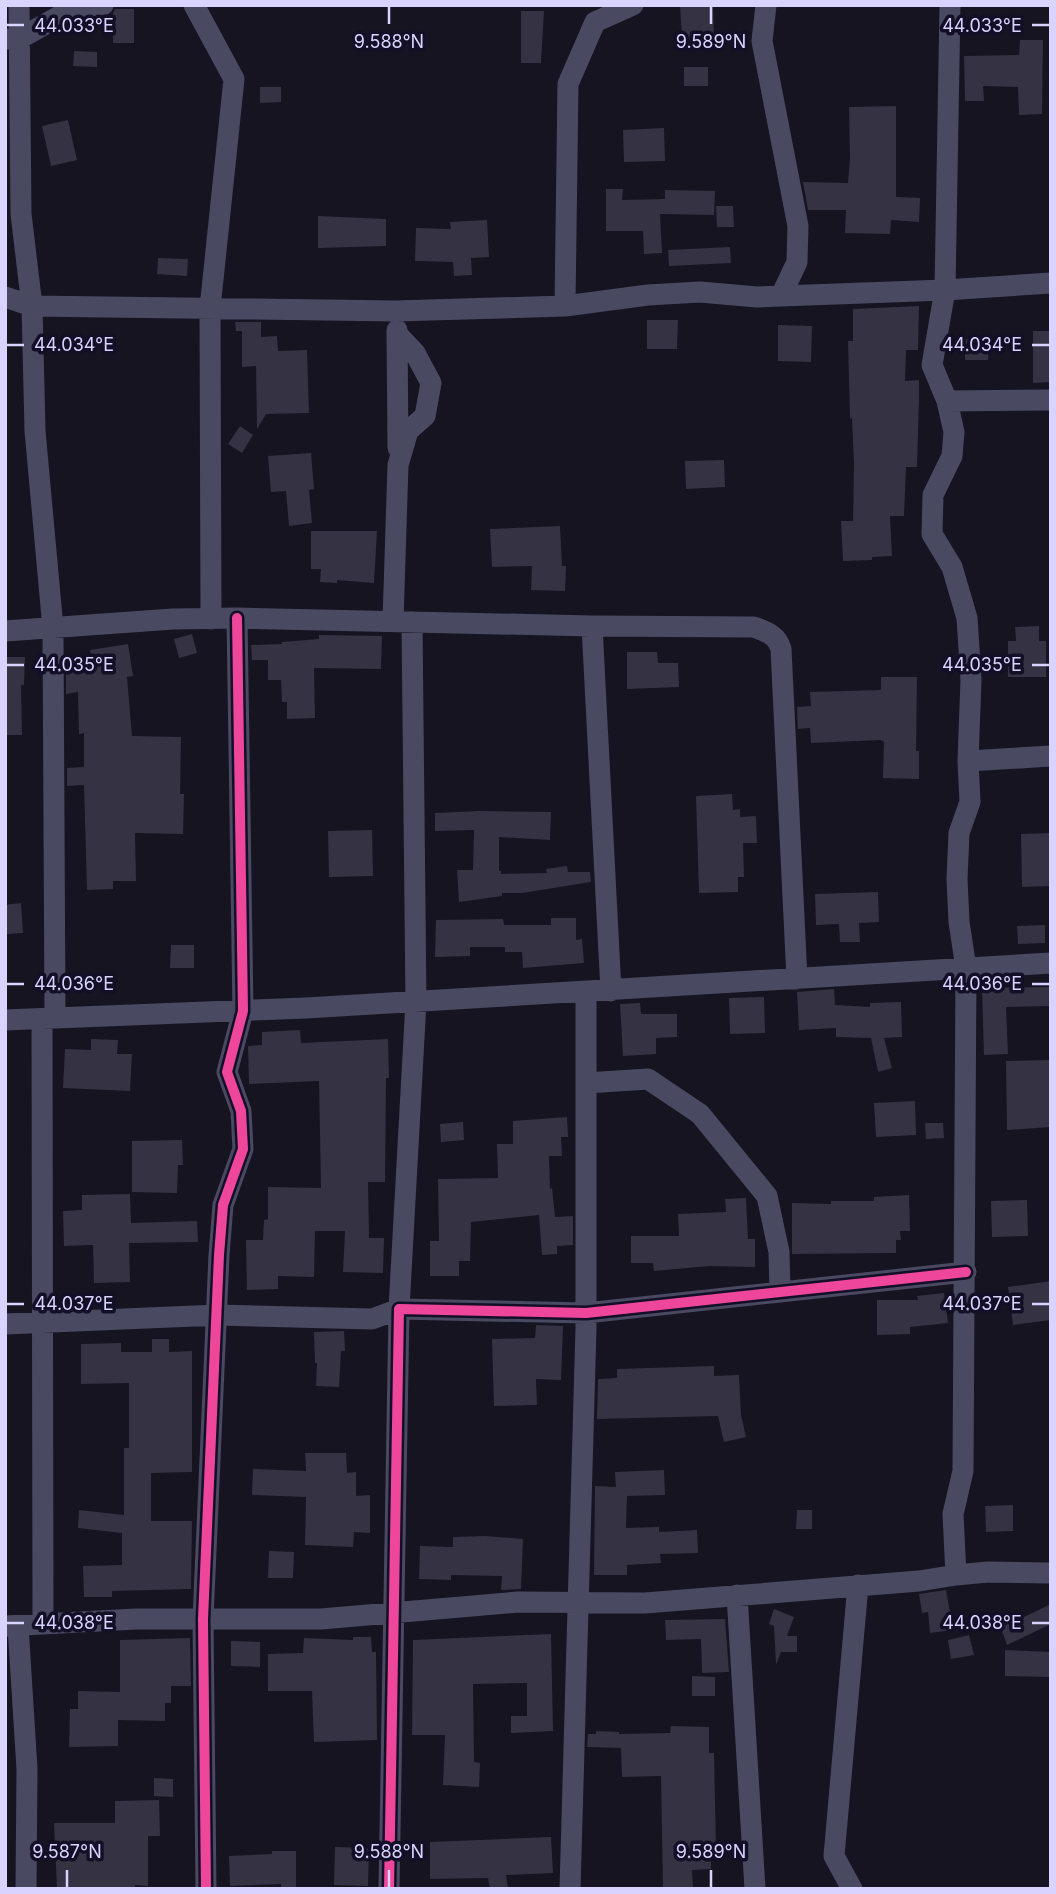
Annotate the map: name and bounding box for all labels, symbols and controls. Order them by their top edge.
text: 44.033°E [34,15,114,36]
text: 44.033°E [942,15,1022,36]
text: 9.588°N [354,31,424,52]
text: 9.589°N [676,31,746,52]
text: 44.034°E [34,334,114,355]
text: 44.034°E [942,334,1022,355]
text: 44.035°E [34,654,114,675]
text: 44.035°E [942,654,1022,675]
text: 44.036°E [34,973,114,994]
text: 44.036°E [942,973,1022,994]
text: 44.037°E [34,1293,114,1314]
text: 44.037°E [942,1293,1022,1314]
text: 44.038°E [34,1612,114,1633]
text: 44.038°E [942,1612,1022,1633]
text: 9.587°N [32,1841,102,1862]
text: 9.588°N [354,1841,424,1862]
text: 9.589°N [676,1841,746,1862]

